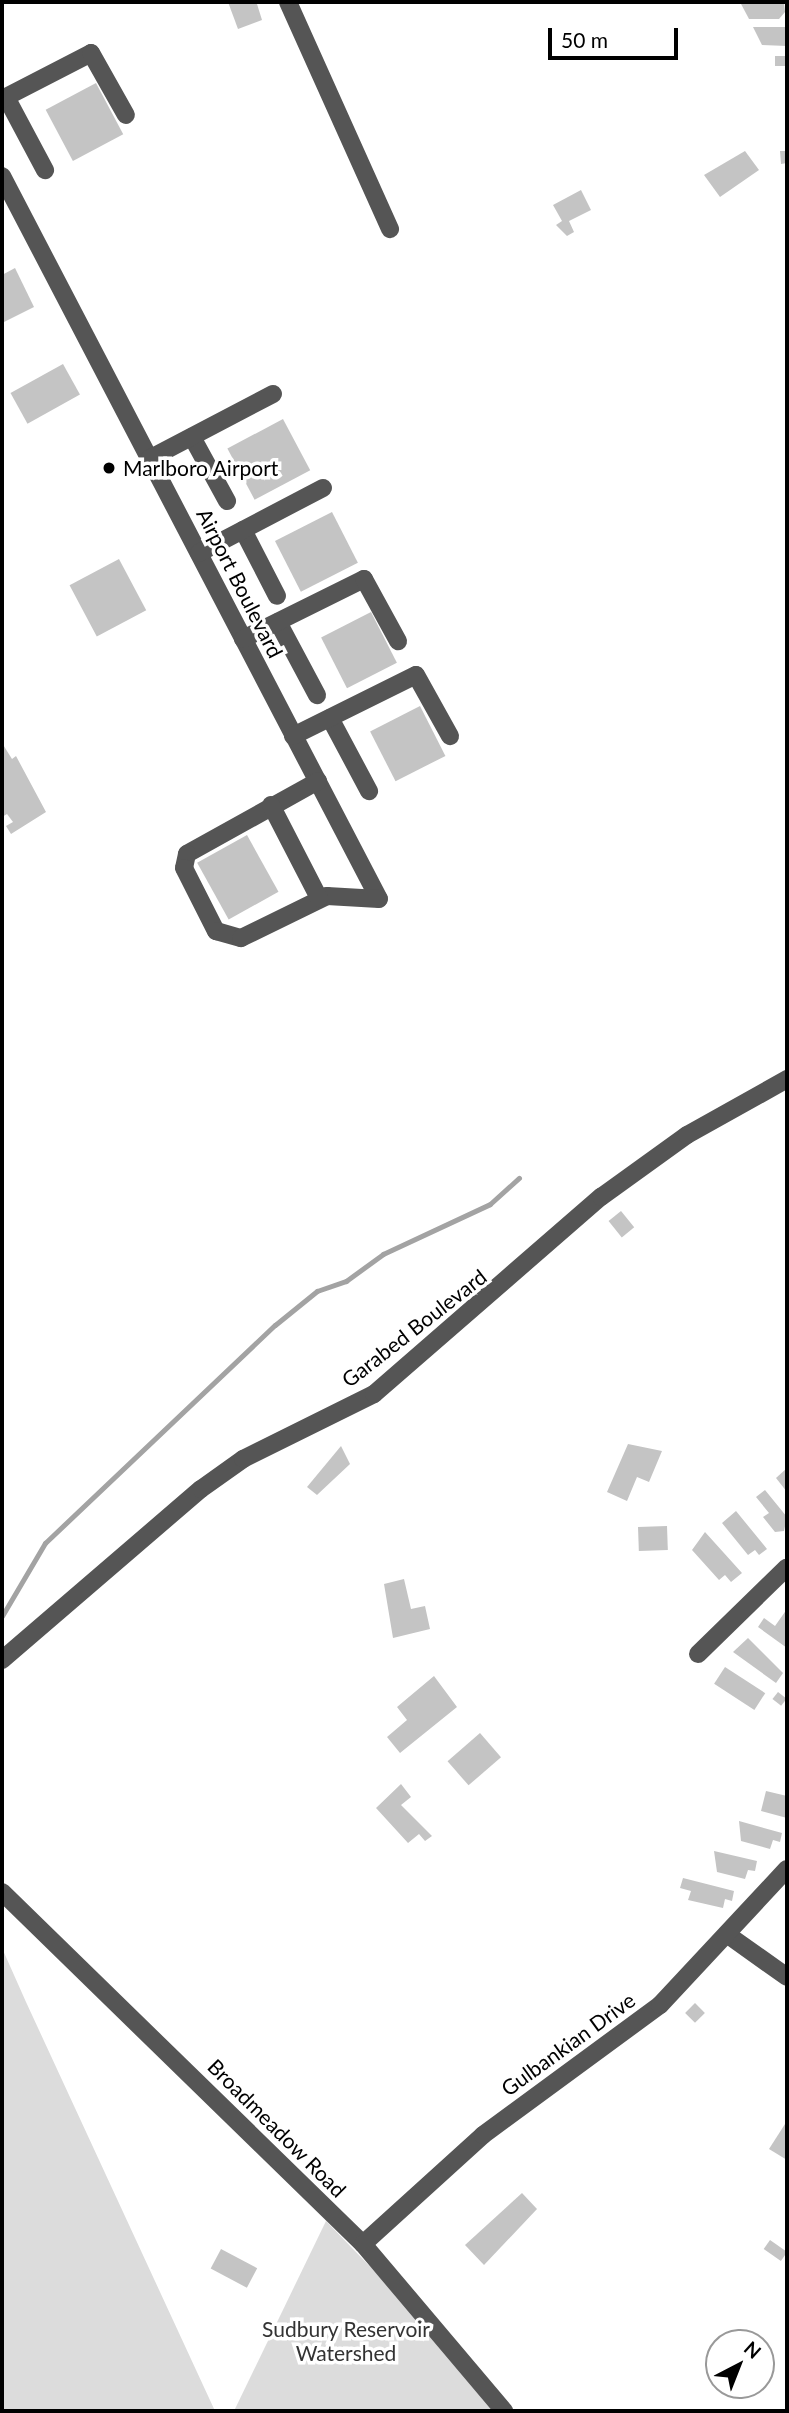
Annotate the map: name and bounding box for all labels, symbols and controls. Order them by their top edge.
scale bar [551,14,680,58]
text: 50 m [561,27,608,52]
place label: Marlboro Airport [123,455,279,481]
marker: Marlboro Airport [101,460,117,476]
street label: Airport Boulevard [192,504,288,662]
street label: Garabed Boulevard [337,1264,491,1392]
street label: Gulbankian Drive [496,1987,640,2101]
street label: Broadmeadow Road [203,2054,351,2202]
park label: Sudbury Reservoir Watershed [262,2316,430,2366]
north arrow [705,2329,775,2399]
text: N [740,2336,766,2363]

